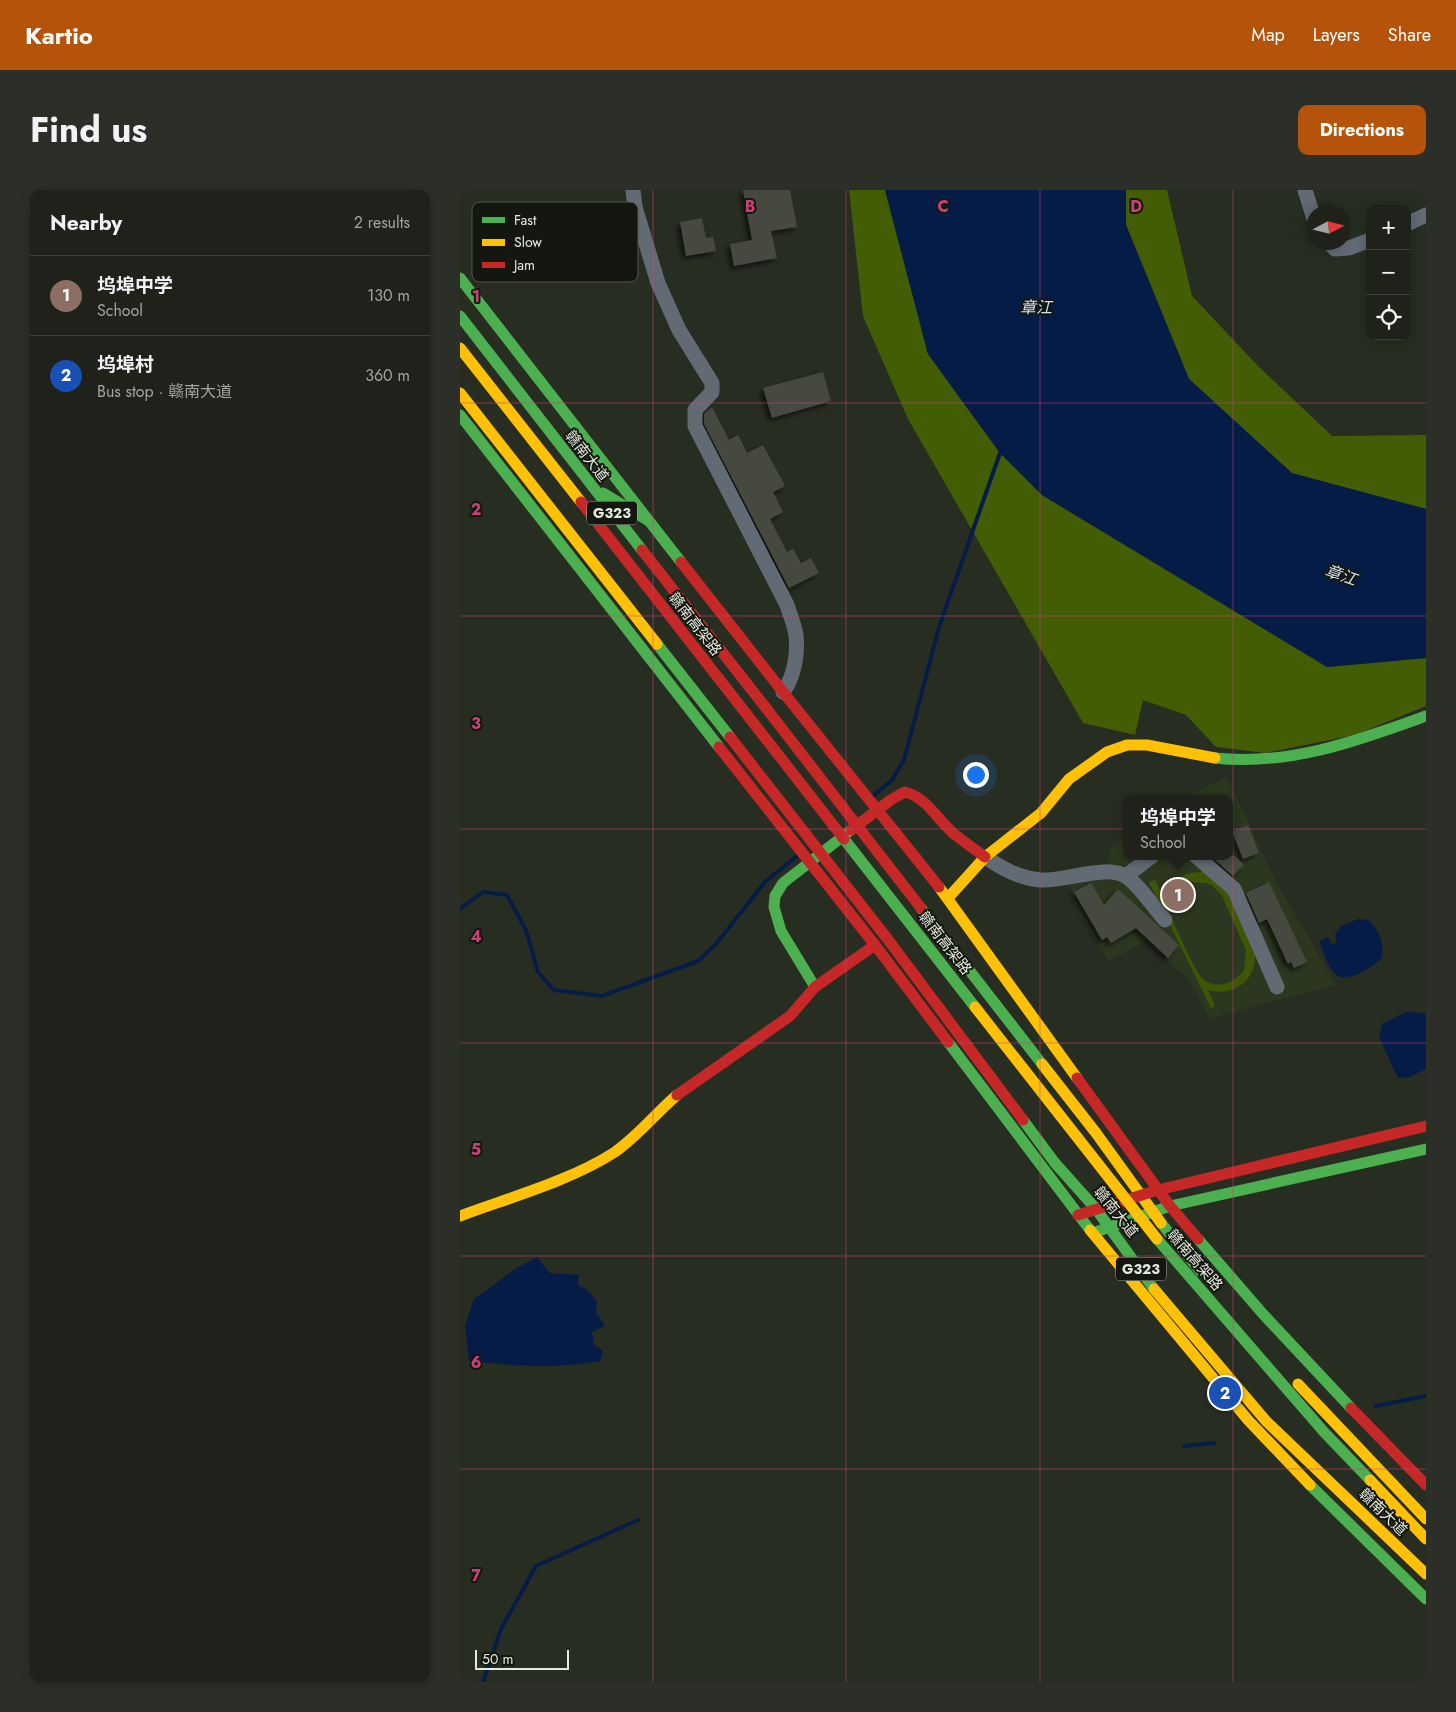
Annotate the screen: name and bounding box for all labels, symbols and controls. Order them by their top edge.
text: Kartio [25,18,93,53]
text: Map [1251,22,1285,48]
text: Layers [1313,22,1360,48]
text: Share [1388,22,1431,48]
text: Find us [30,105,147,155]
button: Directions [1298,105,1426,155]
text: B [745,195,755,218]
text: C [937,195,949,218]
text: D [1130,195,1142,218]
legend [472,202,638,282]
north arrow [1306,205,1351,250]
map controls [1366,205,1411,340]
button: + [1366,205,1411,250]
text: Nearby [50,208,122,238]
text: Fast [514,210,537,230]
text: 2 results [354,211,410,234]
text: Slow [514,232,542,252]
button: − [1366,250,1411,295]
text: Jam [512,255,535,275]
text: 坞埠中学 [97,272,173,299]
text: 1 [62,284,70,307]
text: 130 m [367,284,410,307]
text: 1 [472,285,480,308]
button: locate [1366,295,1411,340]
water label: 章江 [1020,296,1054,319]
text: School [97,299,143,322]
text: 坞埠村 [97,351,154,378]
text: 2 [61,364,71,387]
text: 360 m [365,364,410,387]
text: Bus stop · 赣南大道 [97,380,232,403]
street label: 赣南大道 [560,426,614,486]
text: 2 [471,498,481,521]
road number: G323 [587,502,637,524]
water label: 章江 [1322,559,1362,592]
street label: 赣南高架路 [663,588,727,660]
text: 3 [471,712,481,735]
your location [963,762,989,788]
popup [1123,795,1233,860]
text: 坞埠中学 [1140,804,1216,831]
text: School [1140,831,1186,854]
pin: 1 [1162,876,1194,914]
street label: 赣南高架路 [913,907,977,979]
text: 4 [470,925,482,948]
text: 5 [471,1138,481,1161]
street label: 赣南大道 [1089,1182,1143,1242]
street label: 赣南高架路 [1162,1224,1228,1296]
road number: G323 [1116,1258,1166,1280]
text: 6 [471,1351,481,1374]
pin: 2 [1209,1374,1241,1412]
street label: 赣南大道 [1354,1483,1412,1541]
text: 7 [471,1564,481,1587]
scale bar [475,1647,569,1670]
text: 50 m [482,1649,513,1669]

